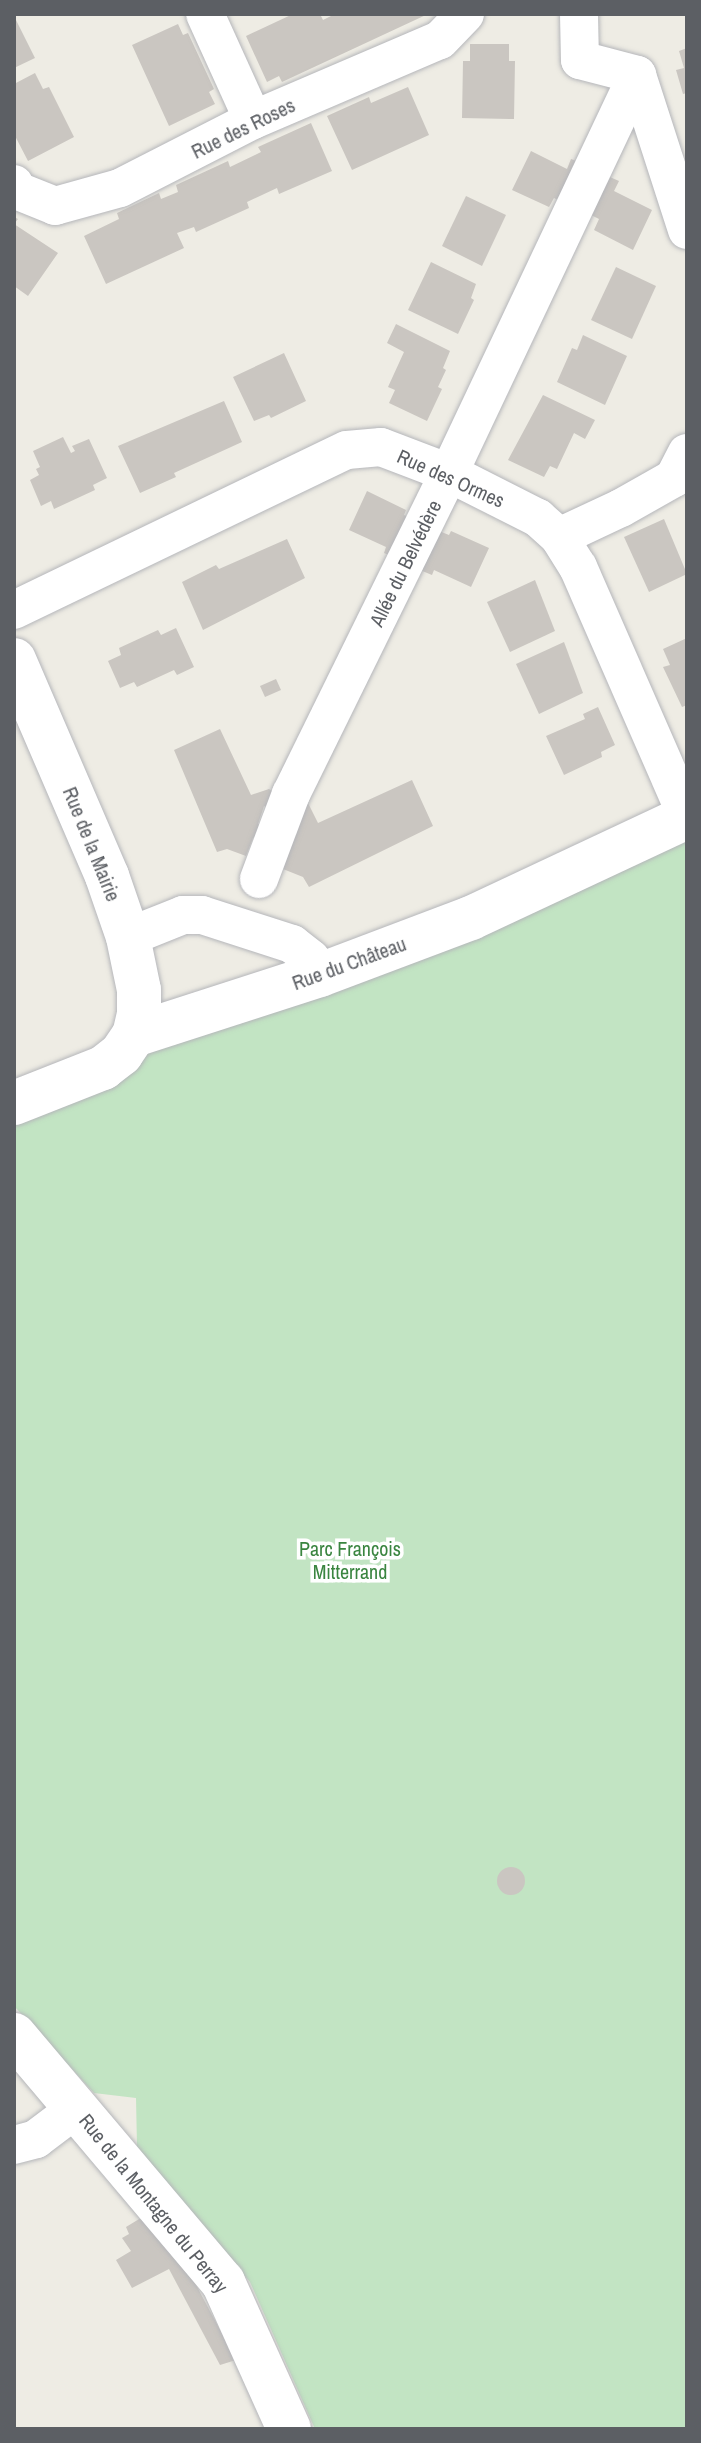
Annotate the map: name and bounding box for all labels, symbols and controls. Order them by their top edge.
street label: Rue des Roses [187,93,299,163]
street label: Rue des Ormes [394,444,508,512]
street label: Allée du Belvédère [364,496,446,630]
street label: Rue de la Mairie [58,783,126,905]
street label: Rue du Château [289,931,409,995]
park label: Parc François Mitterrand [299,1537,401,1584]
street label: Rue de la Montagne du Perray [74,2109,234,2297]

